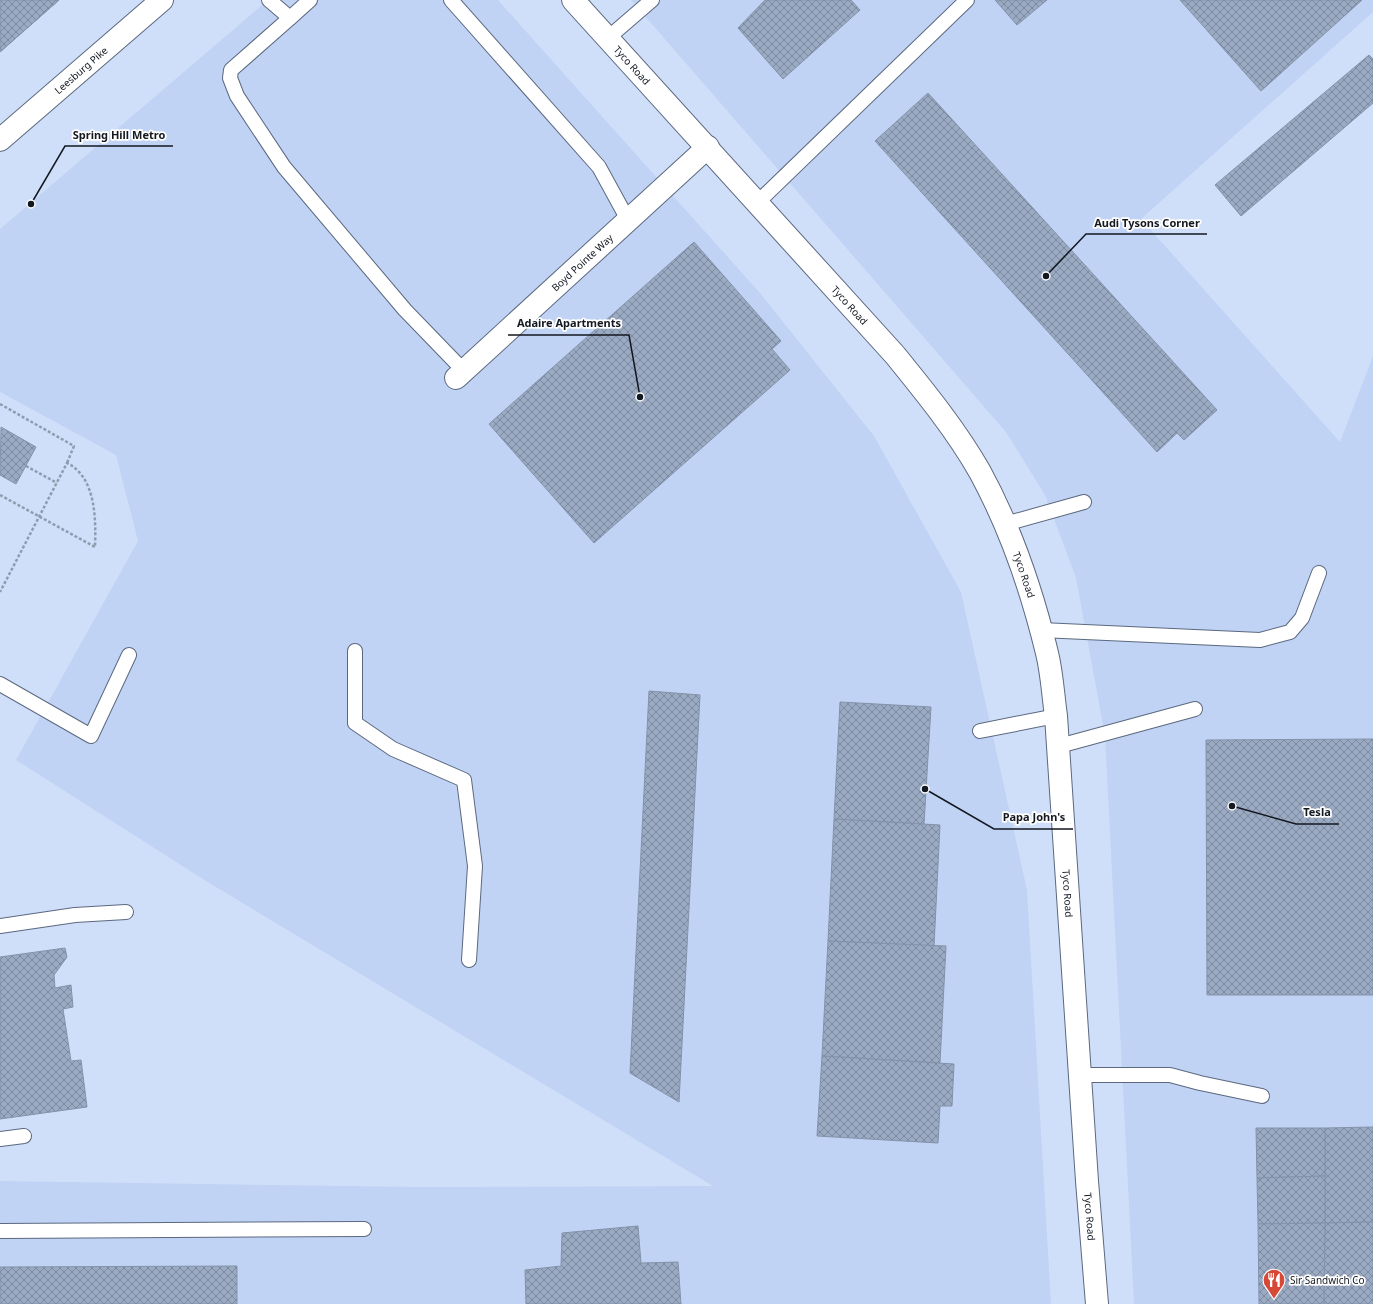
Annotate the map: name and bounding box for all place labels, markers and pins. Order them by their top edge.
callout: Spring Hill Metro [65,123,173,146]
callout: Audi Tysons Corner [1086,211,1207,234]
callout: Adaire Apartments [508,312,629,335]
callout: Tesla [1296,801,1339,824]
callout: Papa John's [994,806,1073,829]
restaurant icon: Sir Sandwich Co [1261,1267,1287,1300]
place label: Sir Sandwich Co [1290,1273,1365,1287]

